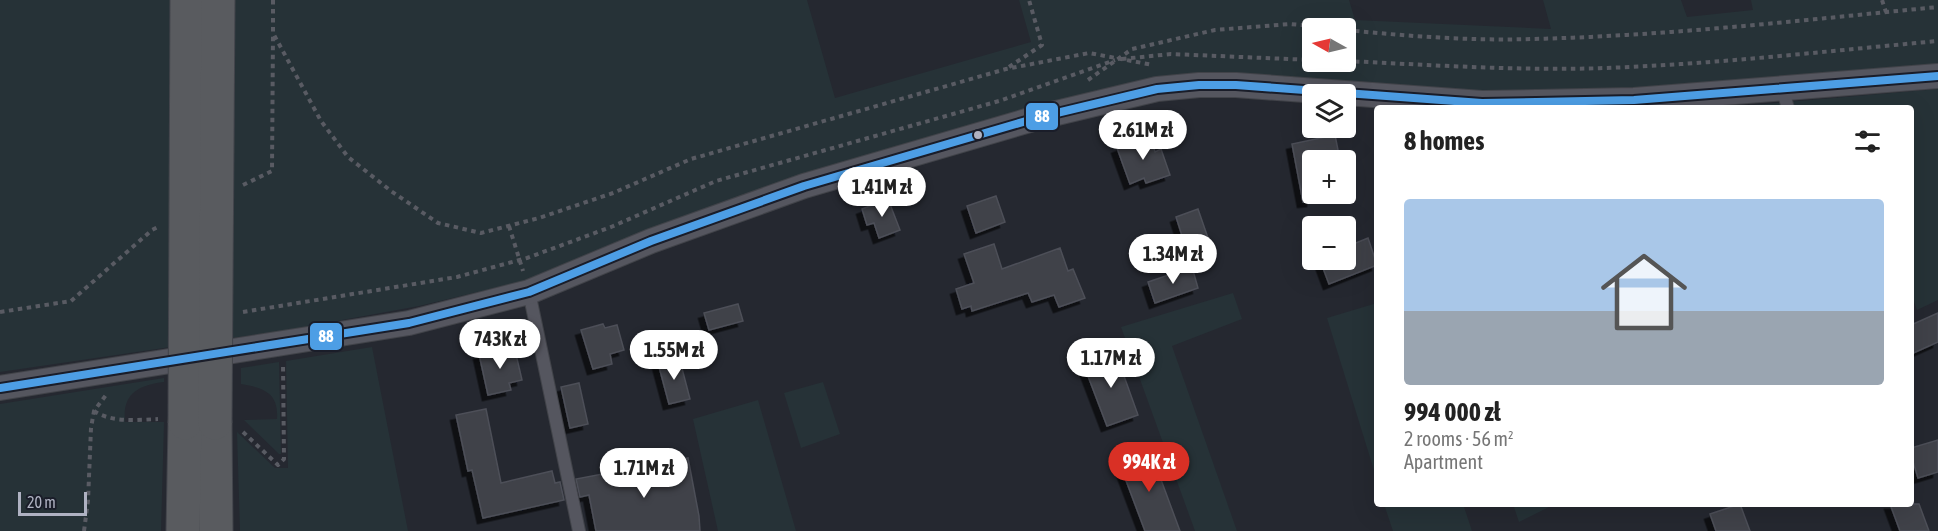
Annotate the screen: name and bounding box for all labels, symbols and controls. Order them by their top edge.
north arrow [1302,18,1356,72]
map controls [1302,18,1356,270]
button: layers [1302,84,1356,138]
line badge: 88 [1025,102,1059,131]
text: 88 [1034,107,1050,125]
pin: 2.61M zł [1081,110,1205,161]
text: 2.61M zł [1113,118,1173,141]
icon: filters [1851,125,1884,158]
text: 8 homes [1404,126,1484,156]
unlabelled marker [972,129,984,141]
button: + [1302,150,1356,204]
pin: 1.41M zł [820,167,944,218]
text: 1.41M zł [852,175,912,198]
button: − [1302,216,1356,270]
pin: 1.34M zł [1111,234,1235,285]
icon: home [1590,238,1698,346]
text: 1.34M zł [1143,242,1203,265]
pin: 743K zł [445,319,555,370]
line badge: 88 [309,322,343,351]
text: 88 [318,327,334,345]
text: 743K zł [473,327,527,350]
pin: 1.55M zł [612,330,736,381]
text: 1.55M zł [644,338,704,361]
pin: 1.17M zł [1049,338,1173,389]
text: 1.17M zł [1081,346,1141,369]
text: 994 000 zł [1404,397,1501,427]
text: 2 rooms · 56 m² [1404,427,1514,450]
pin: 994K zł [1094,442,1204,493]
pin: 1.71M zł [582,448,706,499]
text: 994K zł [1122,450,1176,473]
text: Apartment [1404,450,1483,473]
text: 1.71M zł [614,456,674,479]
scale bar [18,489,87,516]
text: 20 m [27,493,56,511]

